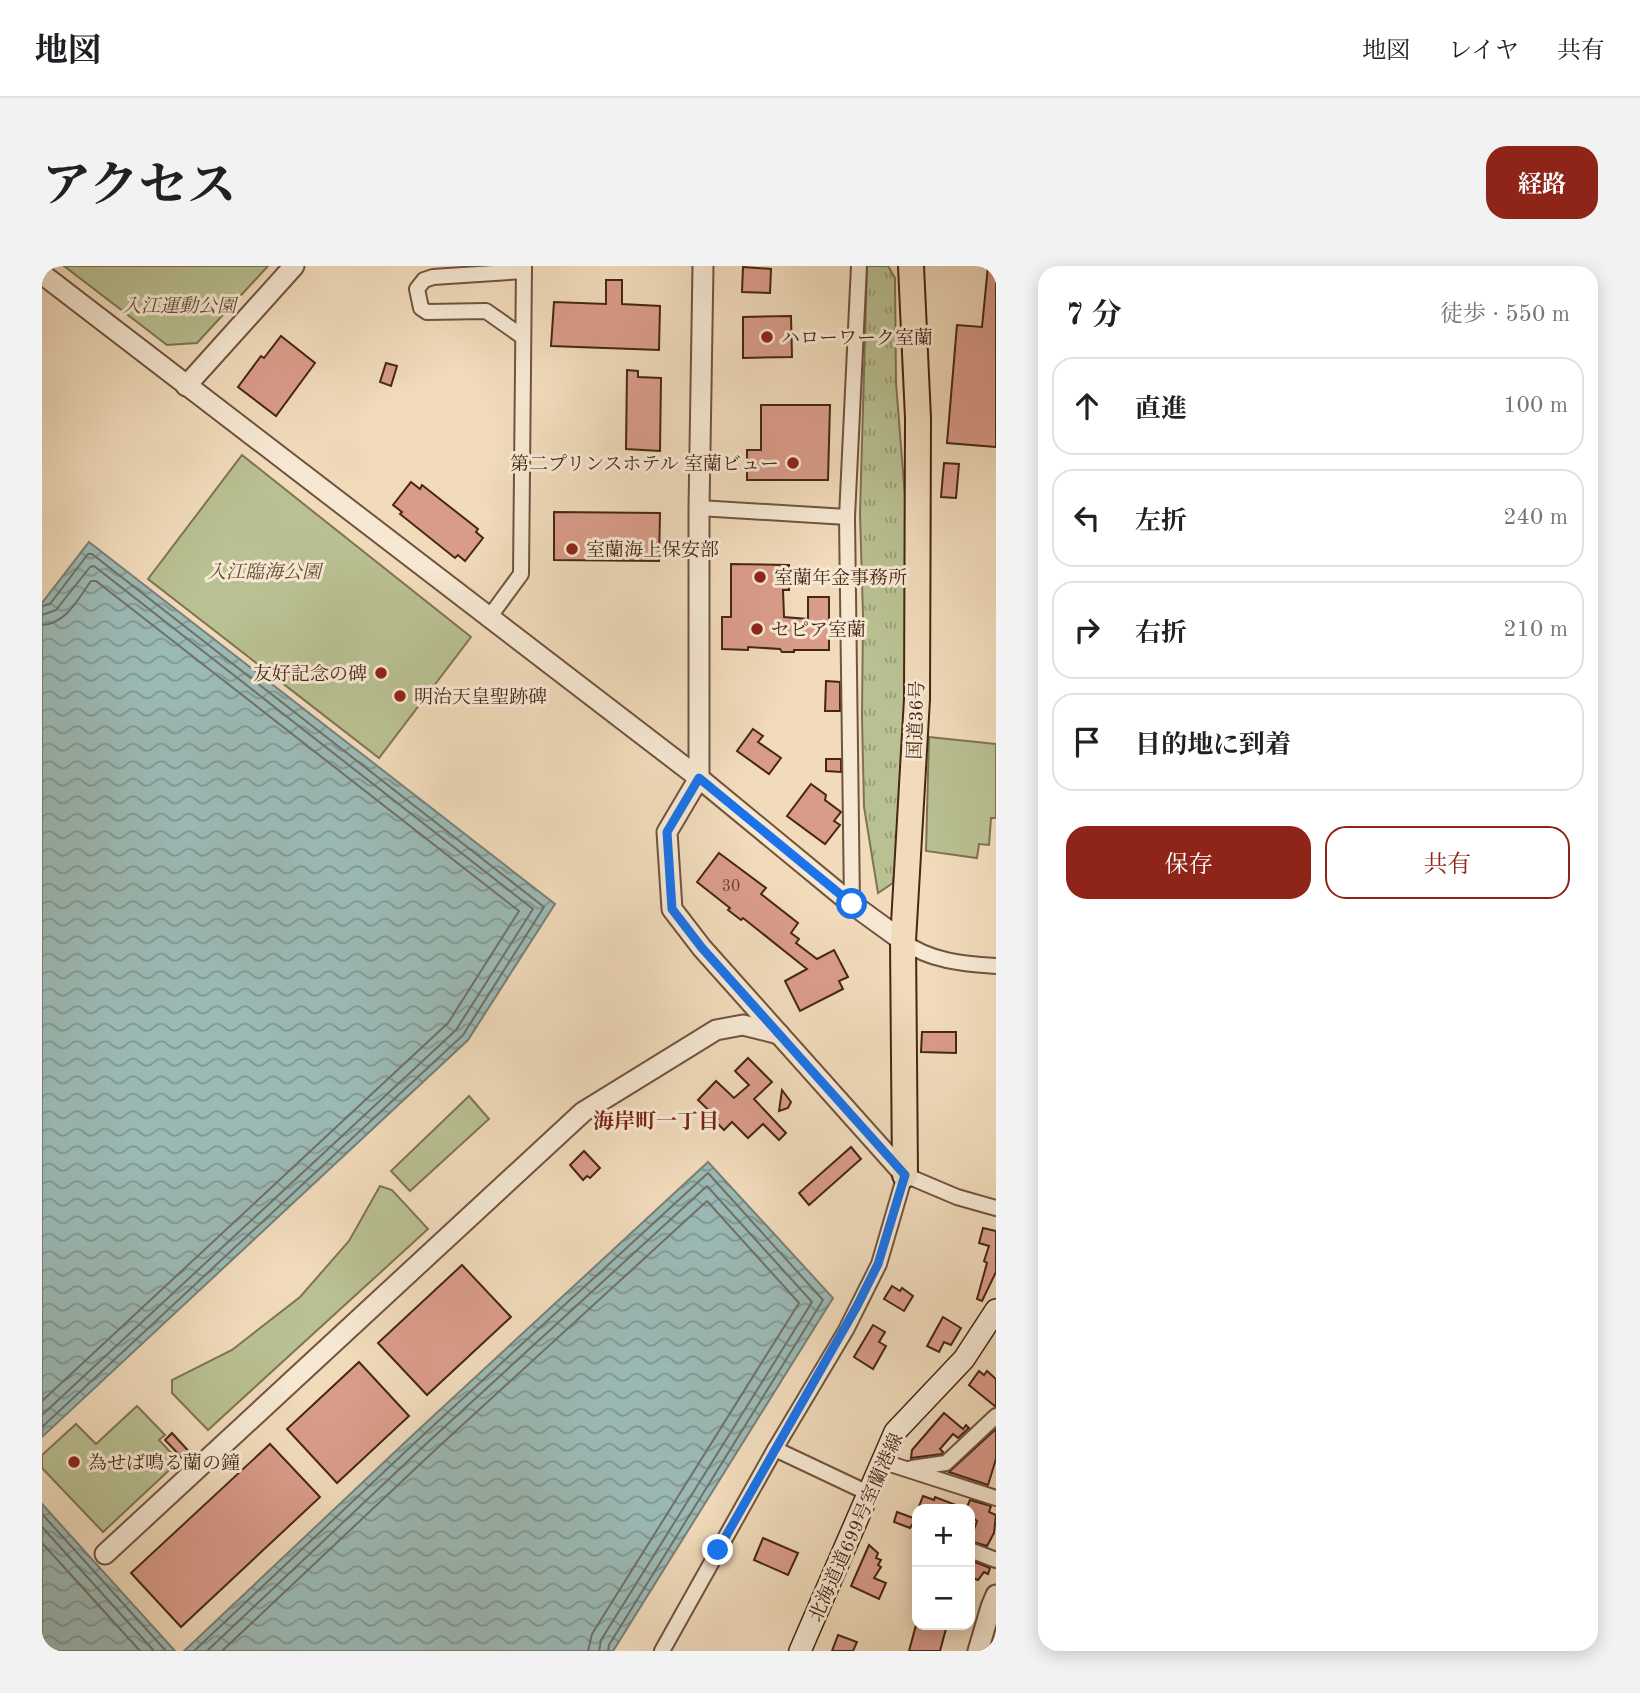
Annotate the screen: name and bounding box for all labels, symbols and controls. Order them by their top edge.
text: 地図 [35,36,101,69]
text: 地図 [1362,40,1410,64]
text: レイヤ [1448,40,1519,64]
text: 共有 [1557,40,1605,64]
button: 経路 [1486,146,1598,219]
text: アクセス [42,164,237,213]
park label: 入江運動公園 [122,296,239,317]
text: 7 分 [1066,301,1122,331]
text: 徒歩 · 550 m [1440,303,1570,326]
place label: ハローワーク室蘭 [781,327,933,349]
marker: ハローワーク室蘭 [759,329,775,345]
icon: ahead [1068,387,1106,425]
text: 100 m [1503,394,1568,417]
text: 直進 [1135,397,1187,423]
place label: 第二プリンスホテル 室蘭ビュー [510,453,779,475]
marker: 第二プリンスホテル 室蘭ビュー [785,455,801,471]
icon: left [1068,499,1106,537]
text: 240 m [1503,506,1568,529]
text: 左折 [1135,509,1187,535]
place label: 室蘭海上保安部 [586,539,719,561]
marker: 室蘭海上保安部 [564,541,580,557]
park label: 入江臨海公園 [207,562,324,583]
place label: 室蘭年金事務所 [774,567,907,589]
marker: 室蘭年金事務所 [752,569,768,585]
icon: right [1068,611,1106,649]
text: 210 m [1503,618,1568,641]
place label: セピア室蘭 [771,619,866,641]
marker: セピア室蘭 [749,621,765,637]
text: 右折 [1135,621,1187,647]
place label: 友好記念の碑 [253,663,367,685]
marker: 友好記念の碑 [373,665,389,681]
street label: 国道36号 [905,680,928,760]
place label: 明治天皇聖跡碑 [414,686,547,708]
marker: 明治天皇聖跡碑 [392,688,408,704]
icon: arrive [1068,723,1106,761]
text: 目的地に到着 [1135,733,1291,759]
button: 保存 [1066,826,1311,899]
button: 共有 [1325,826,1570,899]
house number: 30 [722,879,740,895]
route start [836,888,867,919]
district label: 海岸町一丁目 [593,1110,719,1133]
street label: 北海道道699号室蘭港線 [804,1430,907,1625]
place label: 為せば鳴る蘭の鐘 [88,1452,240,1474]
marker: 為せば鳴る蘭の鐘 [66,1454,82,1470]
map controls [912,1504,975,1630]
button: + [912,1504,975,1567]
route end [702,1534,733,1565]
button: − [912,1567,975,1630]

